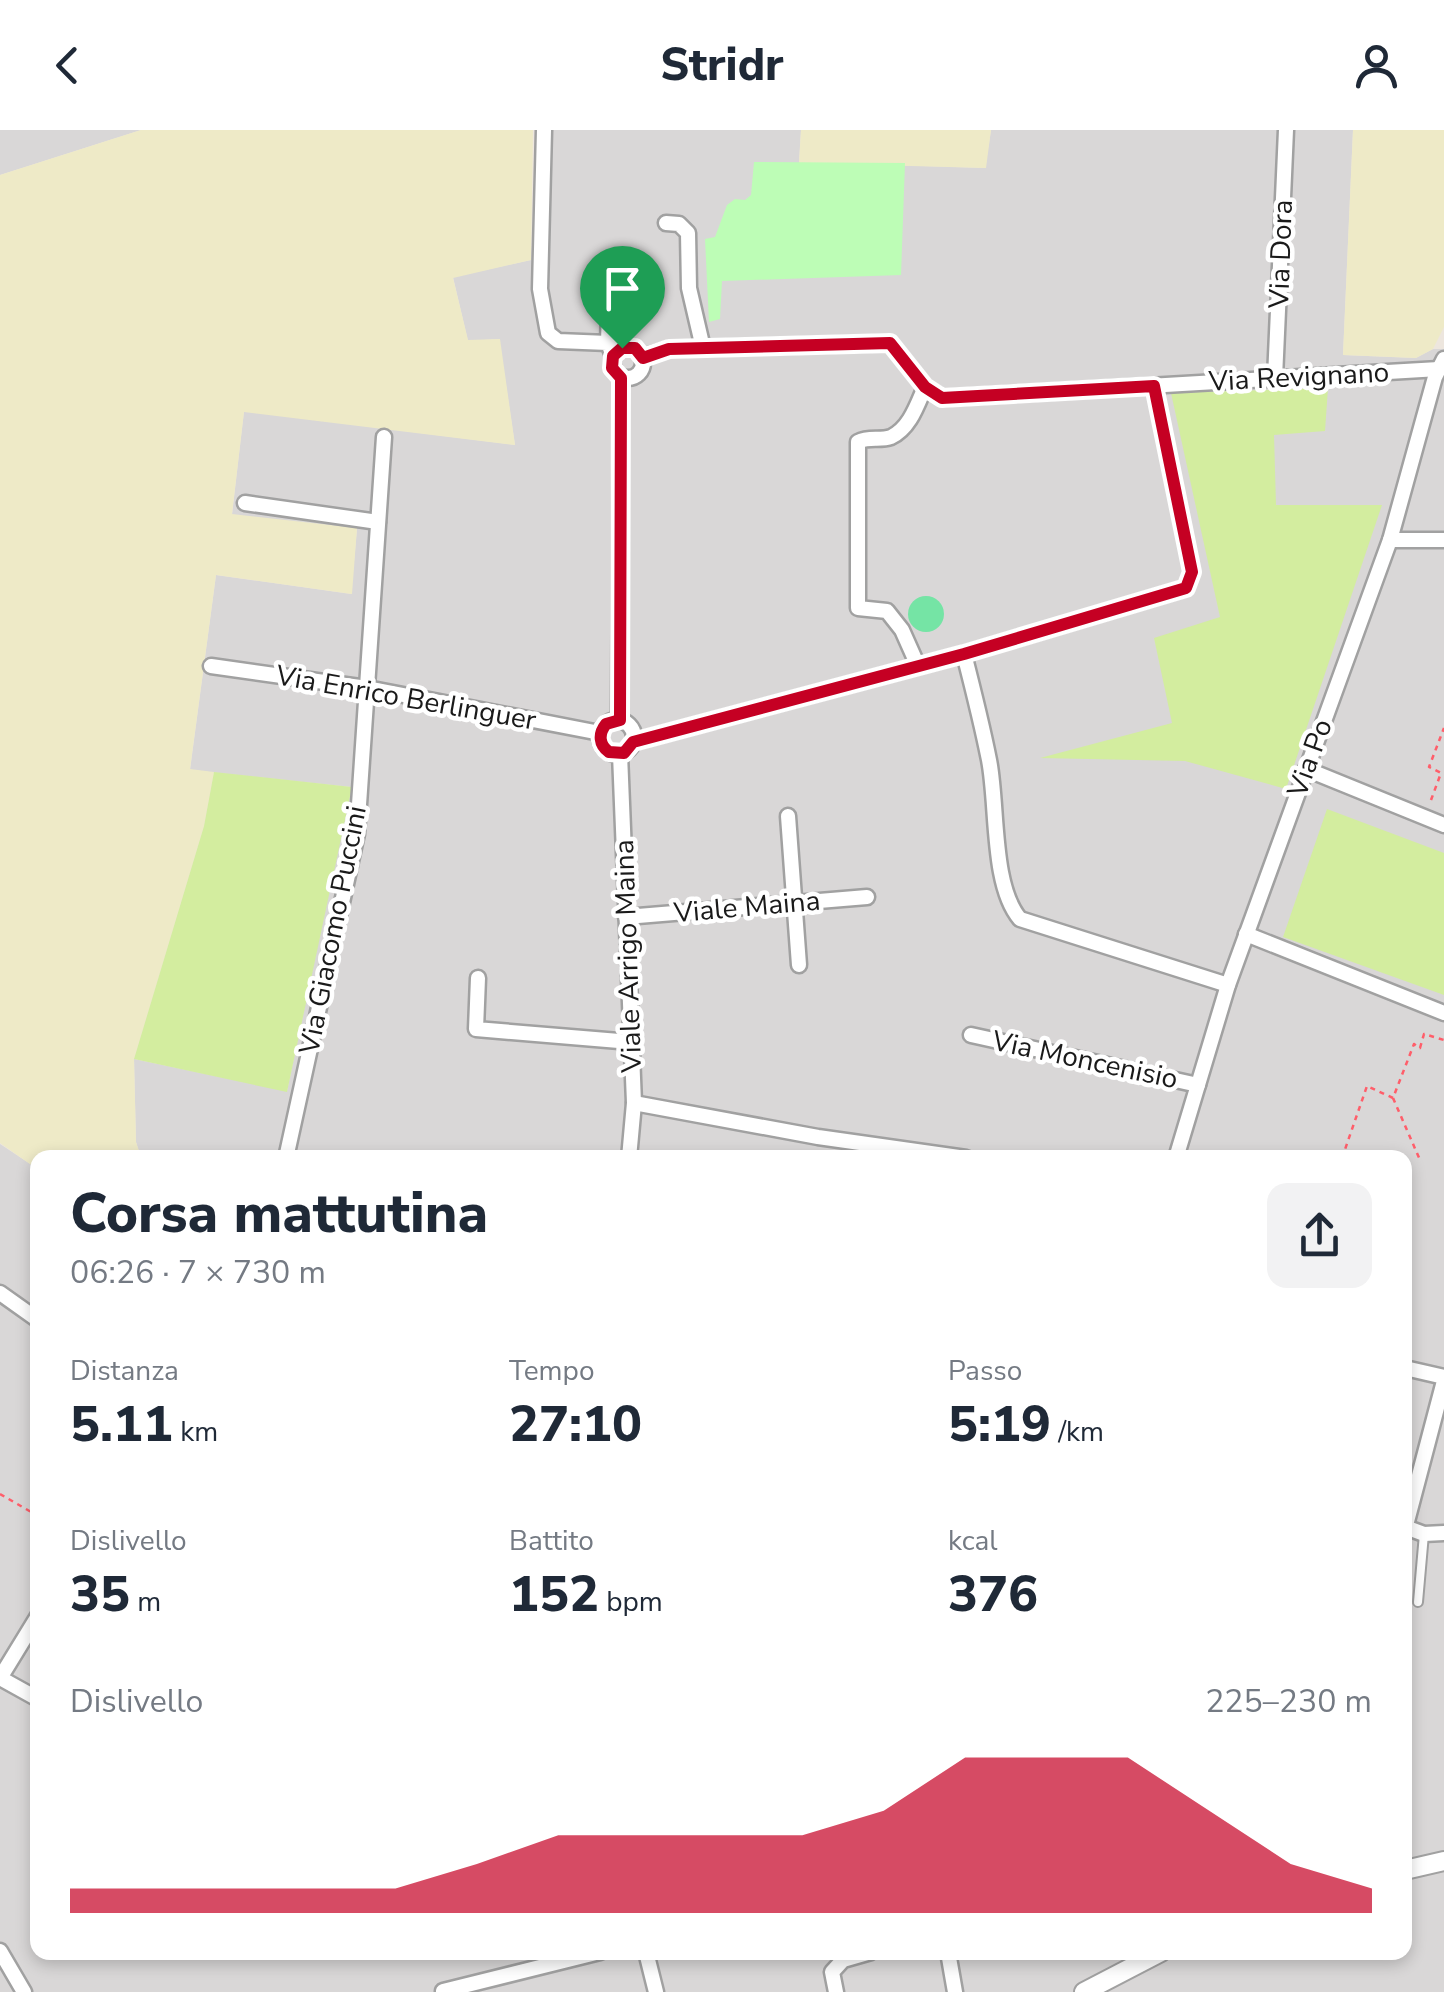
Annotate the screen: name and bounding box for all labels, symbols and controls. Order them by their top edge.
text: Stridr [660,35,784,96]
icon: back [40,38,95,93]
icon: person [1349,38,1404,93]
street label: Via Dora [1260,199,1302,310]
pin [580,246,665,349]
icon: arrive [595,261,650,316]
street label: Via Revignano [1207,353,1390,401]
street label: Via Enrico Berlinguer [272,656,539,740]
street label: Via Po [1278,714,1342,803]
street label: Via Giacomo Puccini [290,803,376,1058]
street label: Viale Arrigo Maina [605,839,651,1074]
street label: Viale Maina [671,882,822,932]
street label: Via Moncenisio [988,1022,1181,1098]
text: Corsa mattutina [70,1176,488,1251]
button: share [1267,1183,1372,1288]
text: 06:26 · 7 × 730 m [70,1251,326,1294]
text: Distanza [70,1352,179,1390]
text: Tempo [509,1352,594,1390]
text: Passo [948,1352,1022,1390]
text: 5.11 [70,1390,173,1459]
text: 27:10 [509,1390,642,1459]
text: 5:19 [948,1390,1051,1459]
text: km [173,1413,218,1451]
text: /km [1051,1413,1104,1451]
text: Dislivello [70,1522,187,1560]
text: Battito [509,1522,594,1560]
text: kcal [948,1522,998,1560]
text: 35 [70,1560,130,1629]
text: 152 [509,1560,599,1629]
text: 376 [948,1560,1038,1629]
text: m [130,1583,161,1621]
text: bpm [599,1583,663,1621]
text: Dislivello [70,1680,203,1723]
text: 225–230 m [1205,1680,1372,1723]

